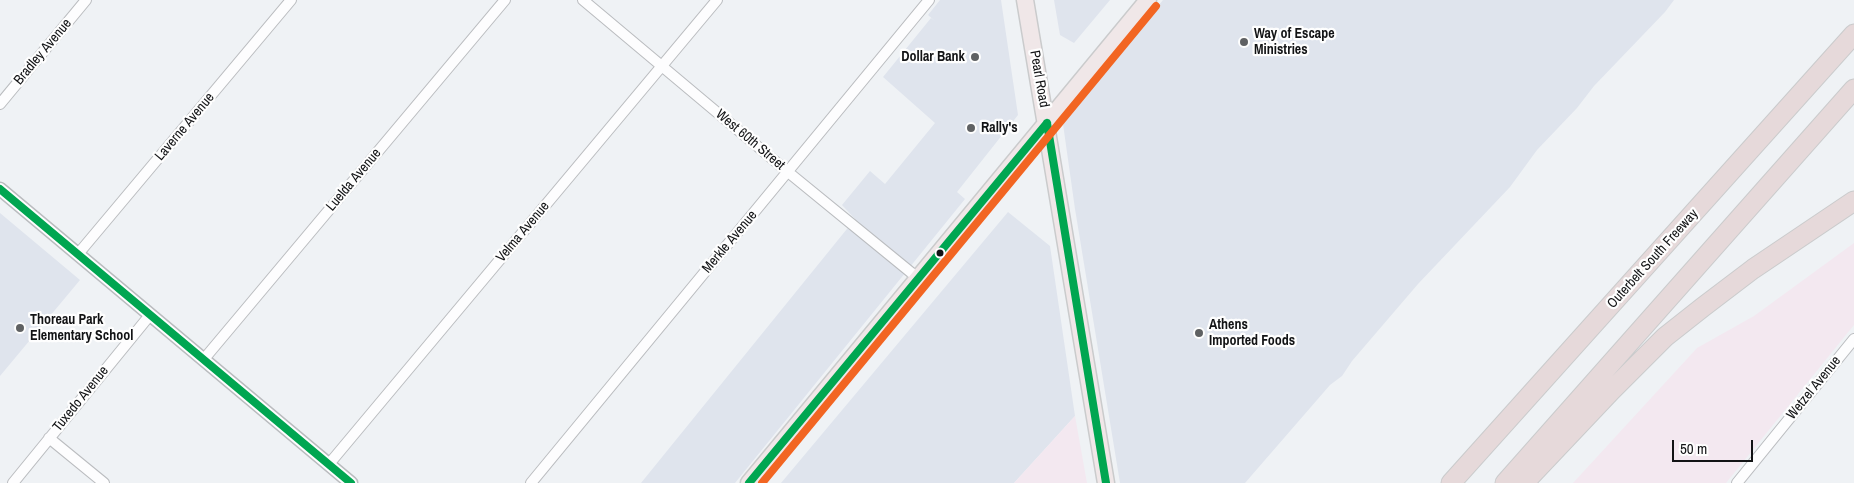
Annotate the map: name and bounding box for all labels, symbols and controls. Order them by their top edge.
street label: Bradley Avenue [11,16,75,88]
place label: Way of Escape Ministries [1254,26,1335,58]
marker: Way of Escape Ministries [1238,36,1250,48]
place label: Dollar Bank [901,49,965,65]
street label: Pearl Road [1026,49,1052,109]
marker: Dollar Bank [969,51,981,63]
street label: Laverne Avenue [152,90,218,164]
street label: West 60th Street [712,106,788,174]
place label: Rally's [981,120,1018,136]
marker: Rally's [965,122,977,134]
street label: Luelda Avenue [323,145,385,215]
street label: Velma Avenue [493,198,553,266]
street label: Outerbelt South Freeway [1604,206,1702,312]
street label: Merkle Avenue [699,207,761,277]
unlabelled marker [935,248,945,258]
place label: Thoreau Park Elementary School [30,312,133,344]
place label: Athens Imported Foods [1209,317,1295,350]
marker: Thoreau Park Elementary School [14,322,26,334]
marker: Athens Imported Foods [1193,327,1205,339]
street label: Wetzel Avenue [1783,353,1845,423]
street label: Tuxedo Avenue [50,363,112,435]
scale bar [1674,430,1755,462]
text: 50 m [1680,438,1707,459]

